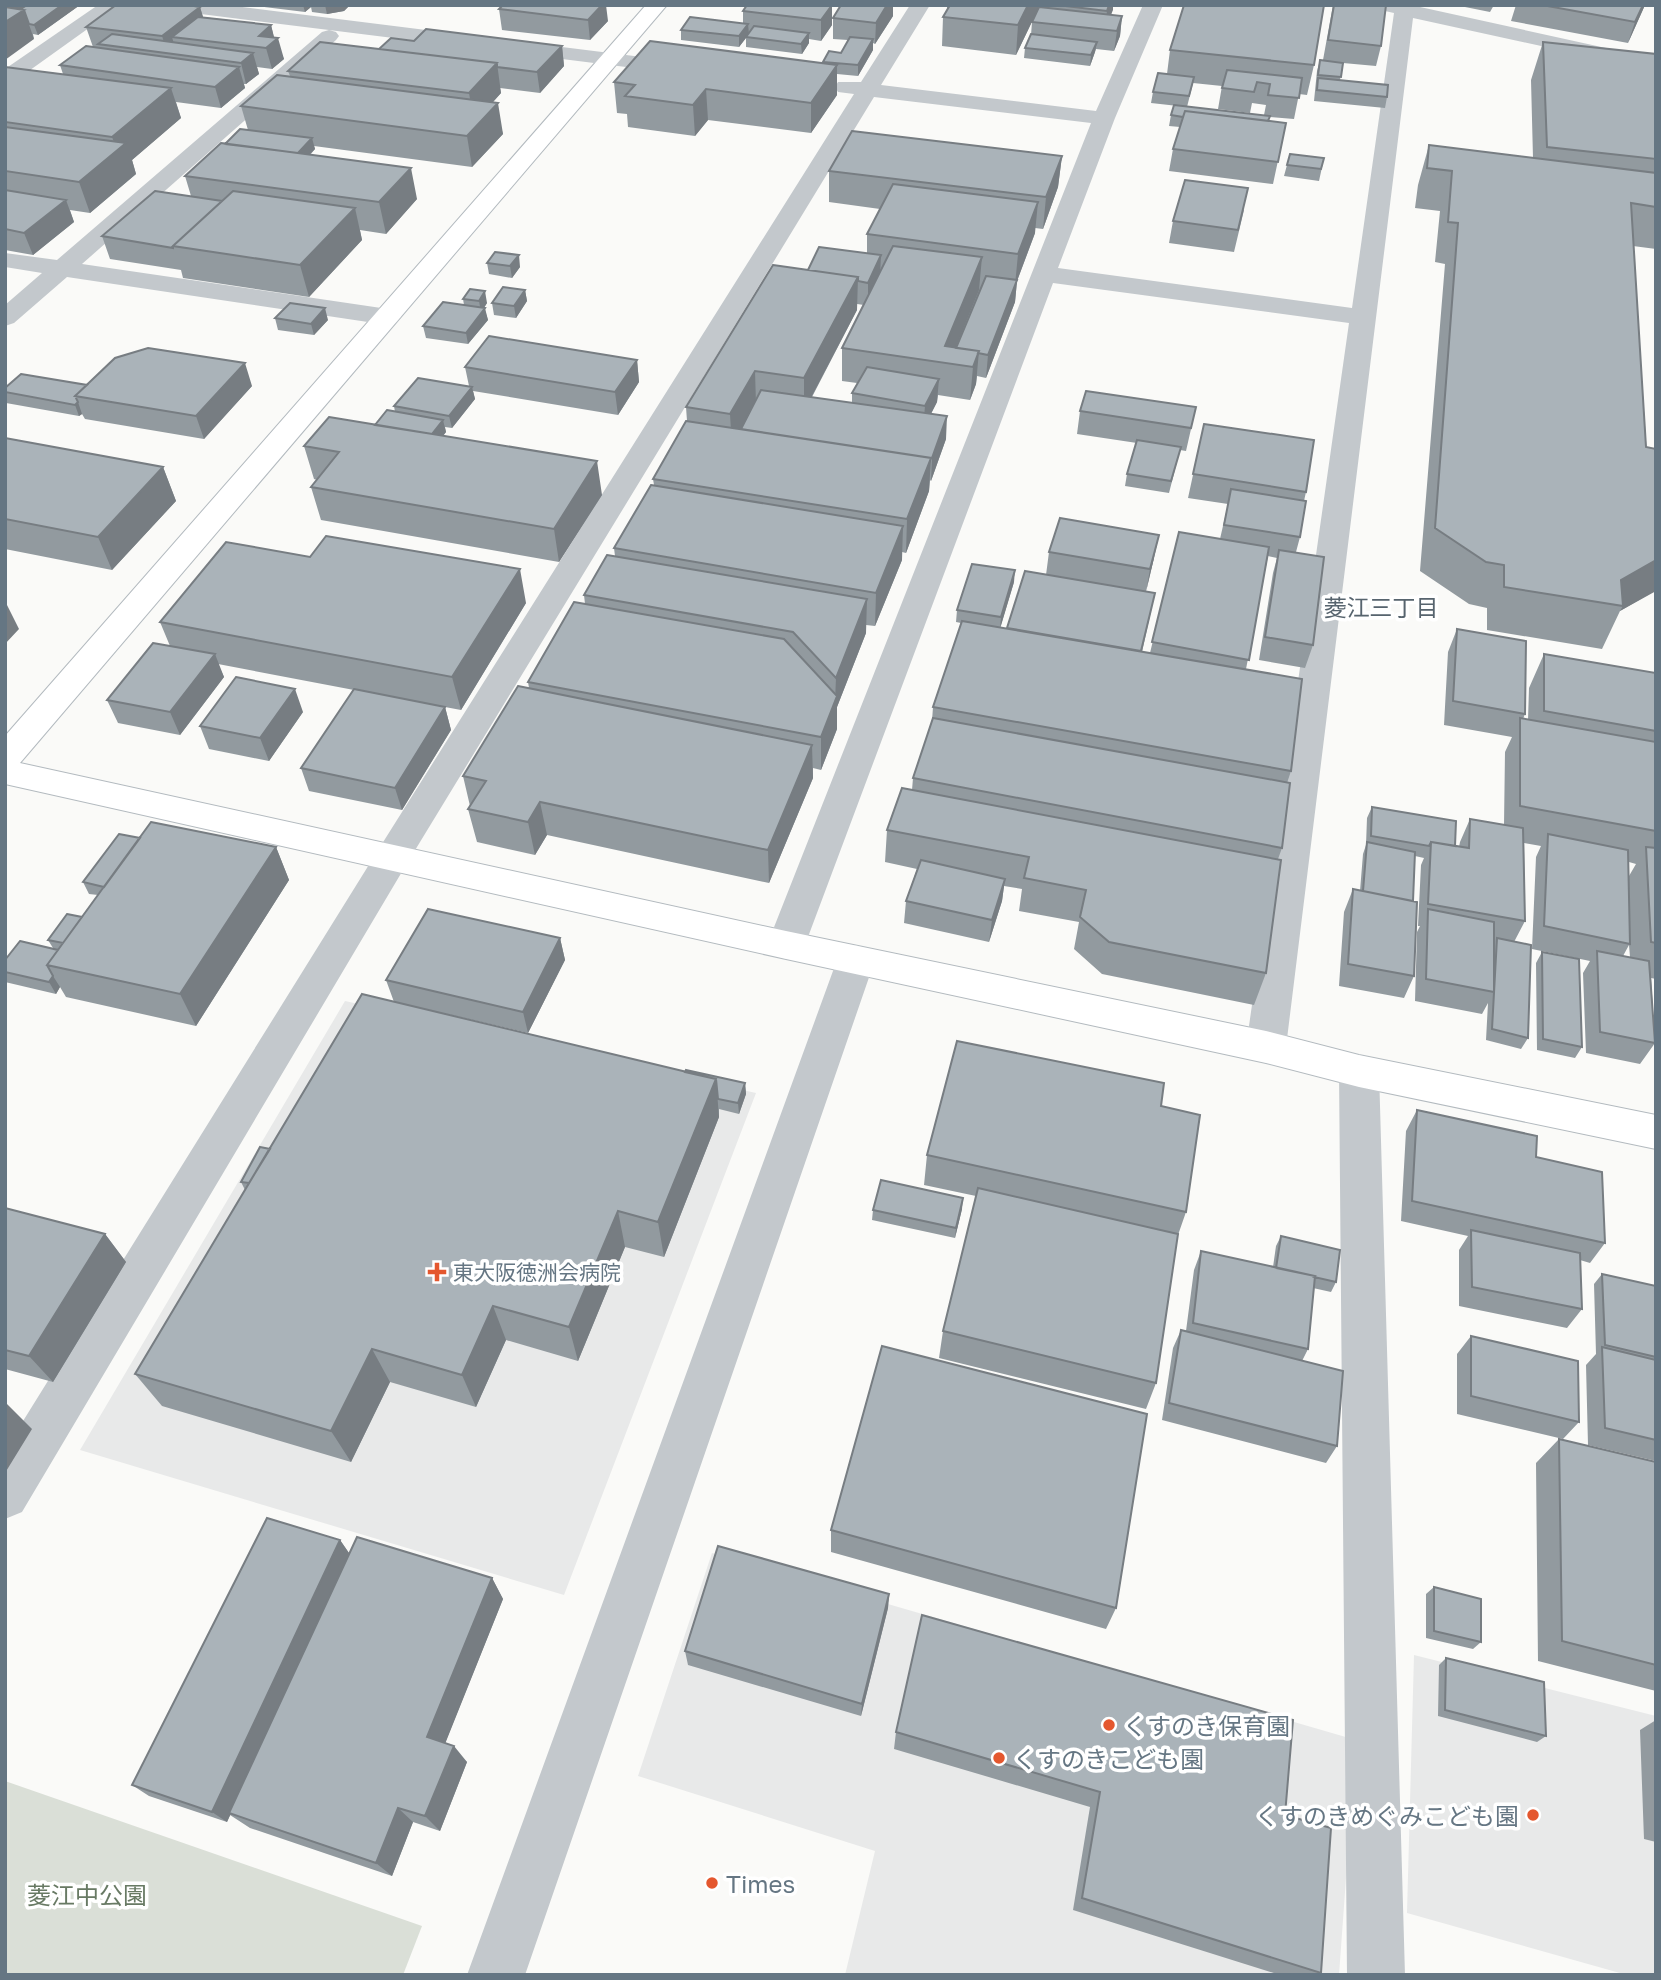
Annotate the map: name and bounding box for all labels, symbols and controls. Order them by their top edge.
district label: 菱江三丁目 [1324,593,1439,621]
place label: 東大阪徳洲会病院 [453,1259,621,1285]
marker: 東大阪徳洲会病院 [427,1262,447,1282]
place label: くすのき保育園 [1123,1711,1290,1740]
marker: くすのき保育園 [1101,1717,1117,1733]
place label: くすのきこども園 [1013,1744,1204,1773]
marker: くすのきこども園 [991,1750,1007,1766]
place label: くすのきめぐみこども園 [1255,1801,1519,1830]
marker: くすのきめぐみこども園 [1525,1807,1541,1823]
place label: Times [726,1869,795,1898]
marker: Times [704,1875,720,1891]
park label: 菱江中公園 [27,1880,147,1909]

